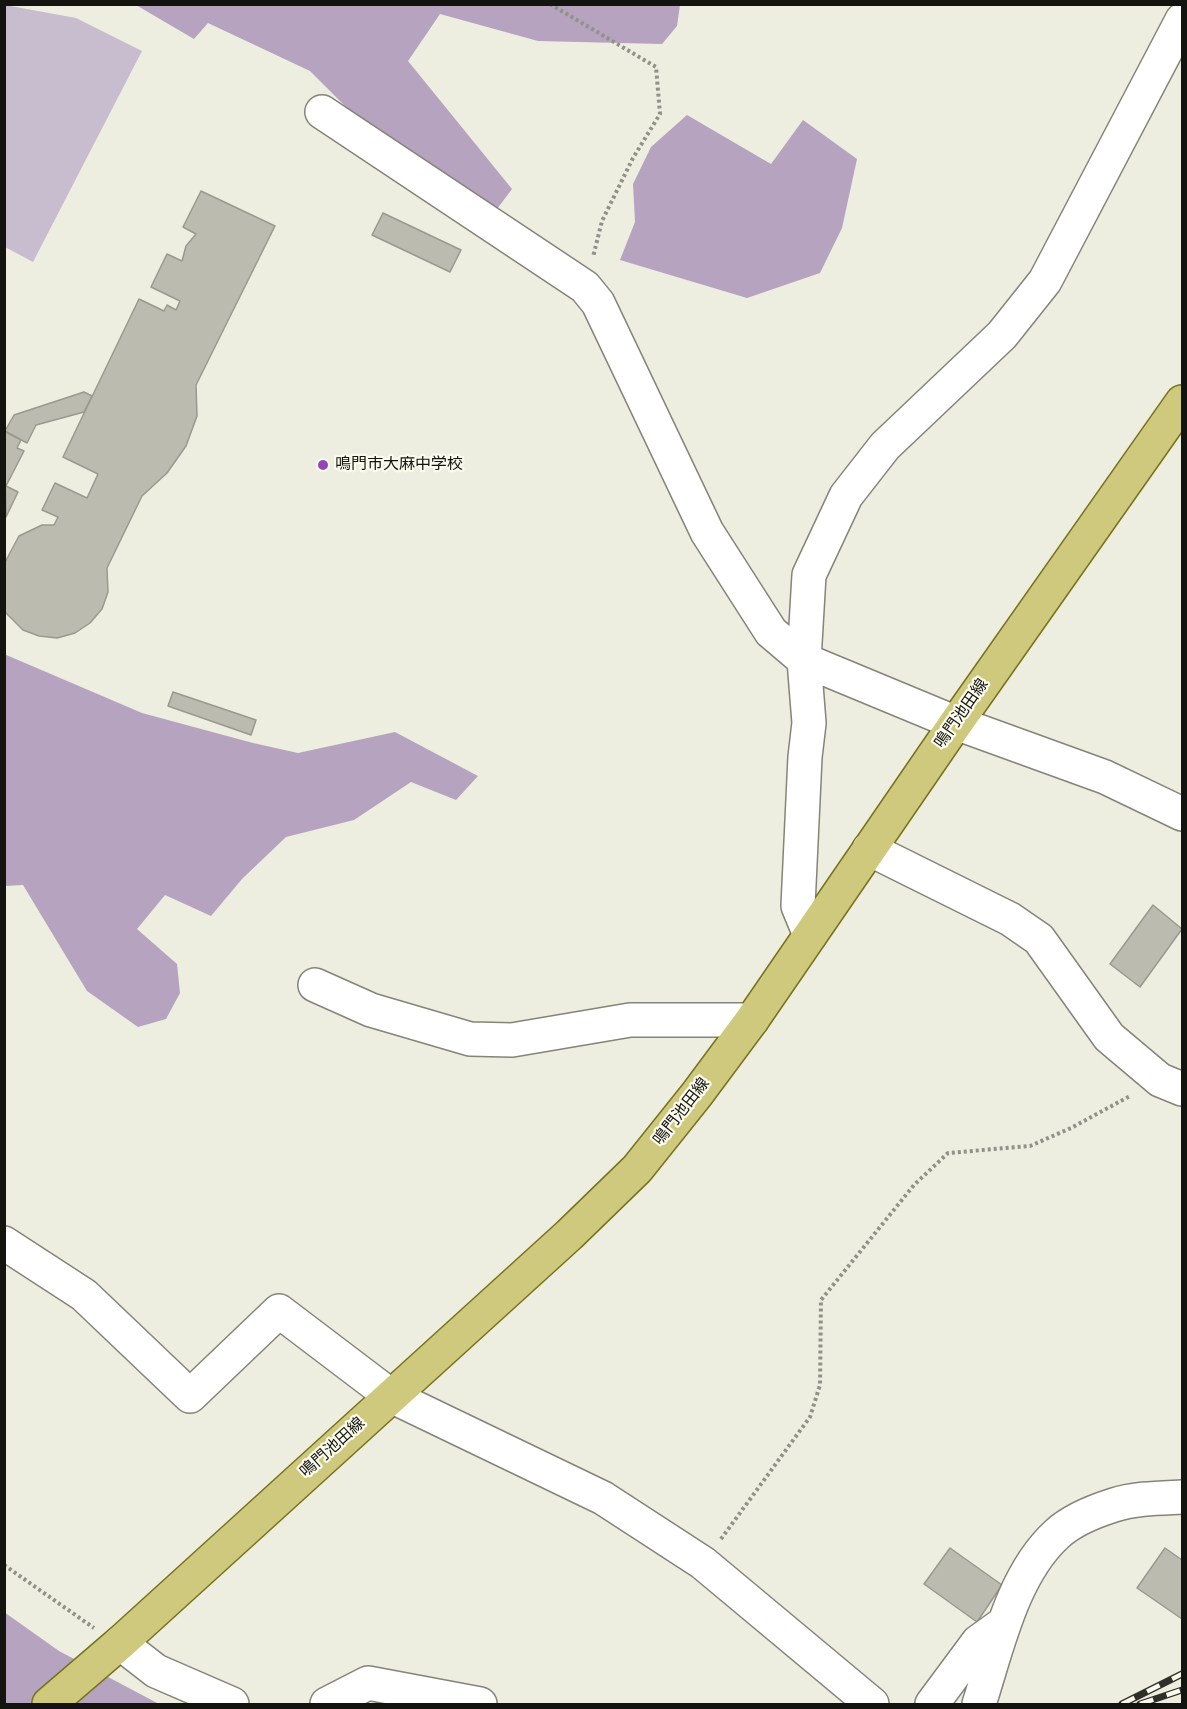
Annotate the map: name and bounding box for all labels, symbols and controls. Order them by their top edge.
place label: 鳴門市大麻中学校 [335,455,463,475]
marker: 鳴門市大麻中学校 [316,458,330,472]
street label: 鳴門池田線 [931,676,993,752]
street label: 鳴門池田線 [650,1075,714,1149]
street label: 鳴門池田線 [297,1414,369,1482]

